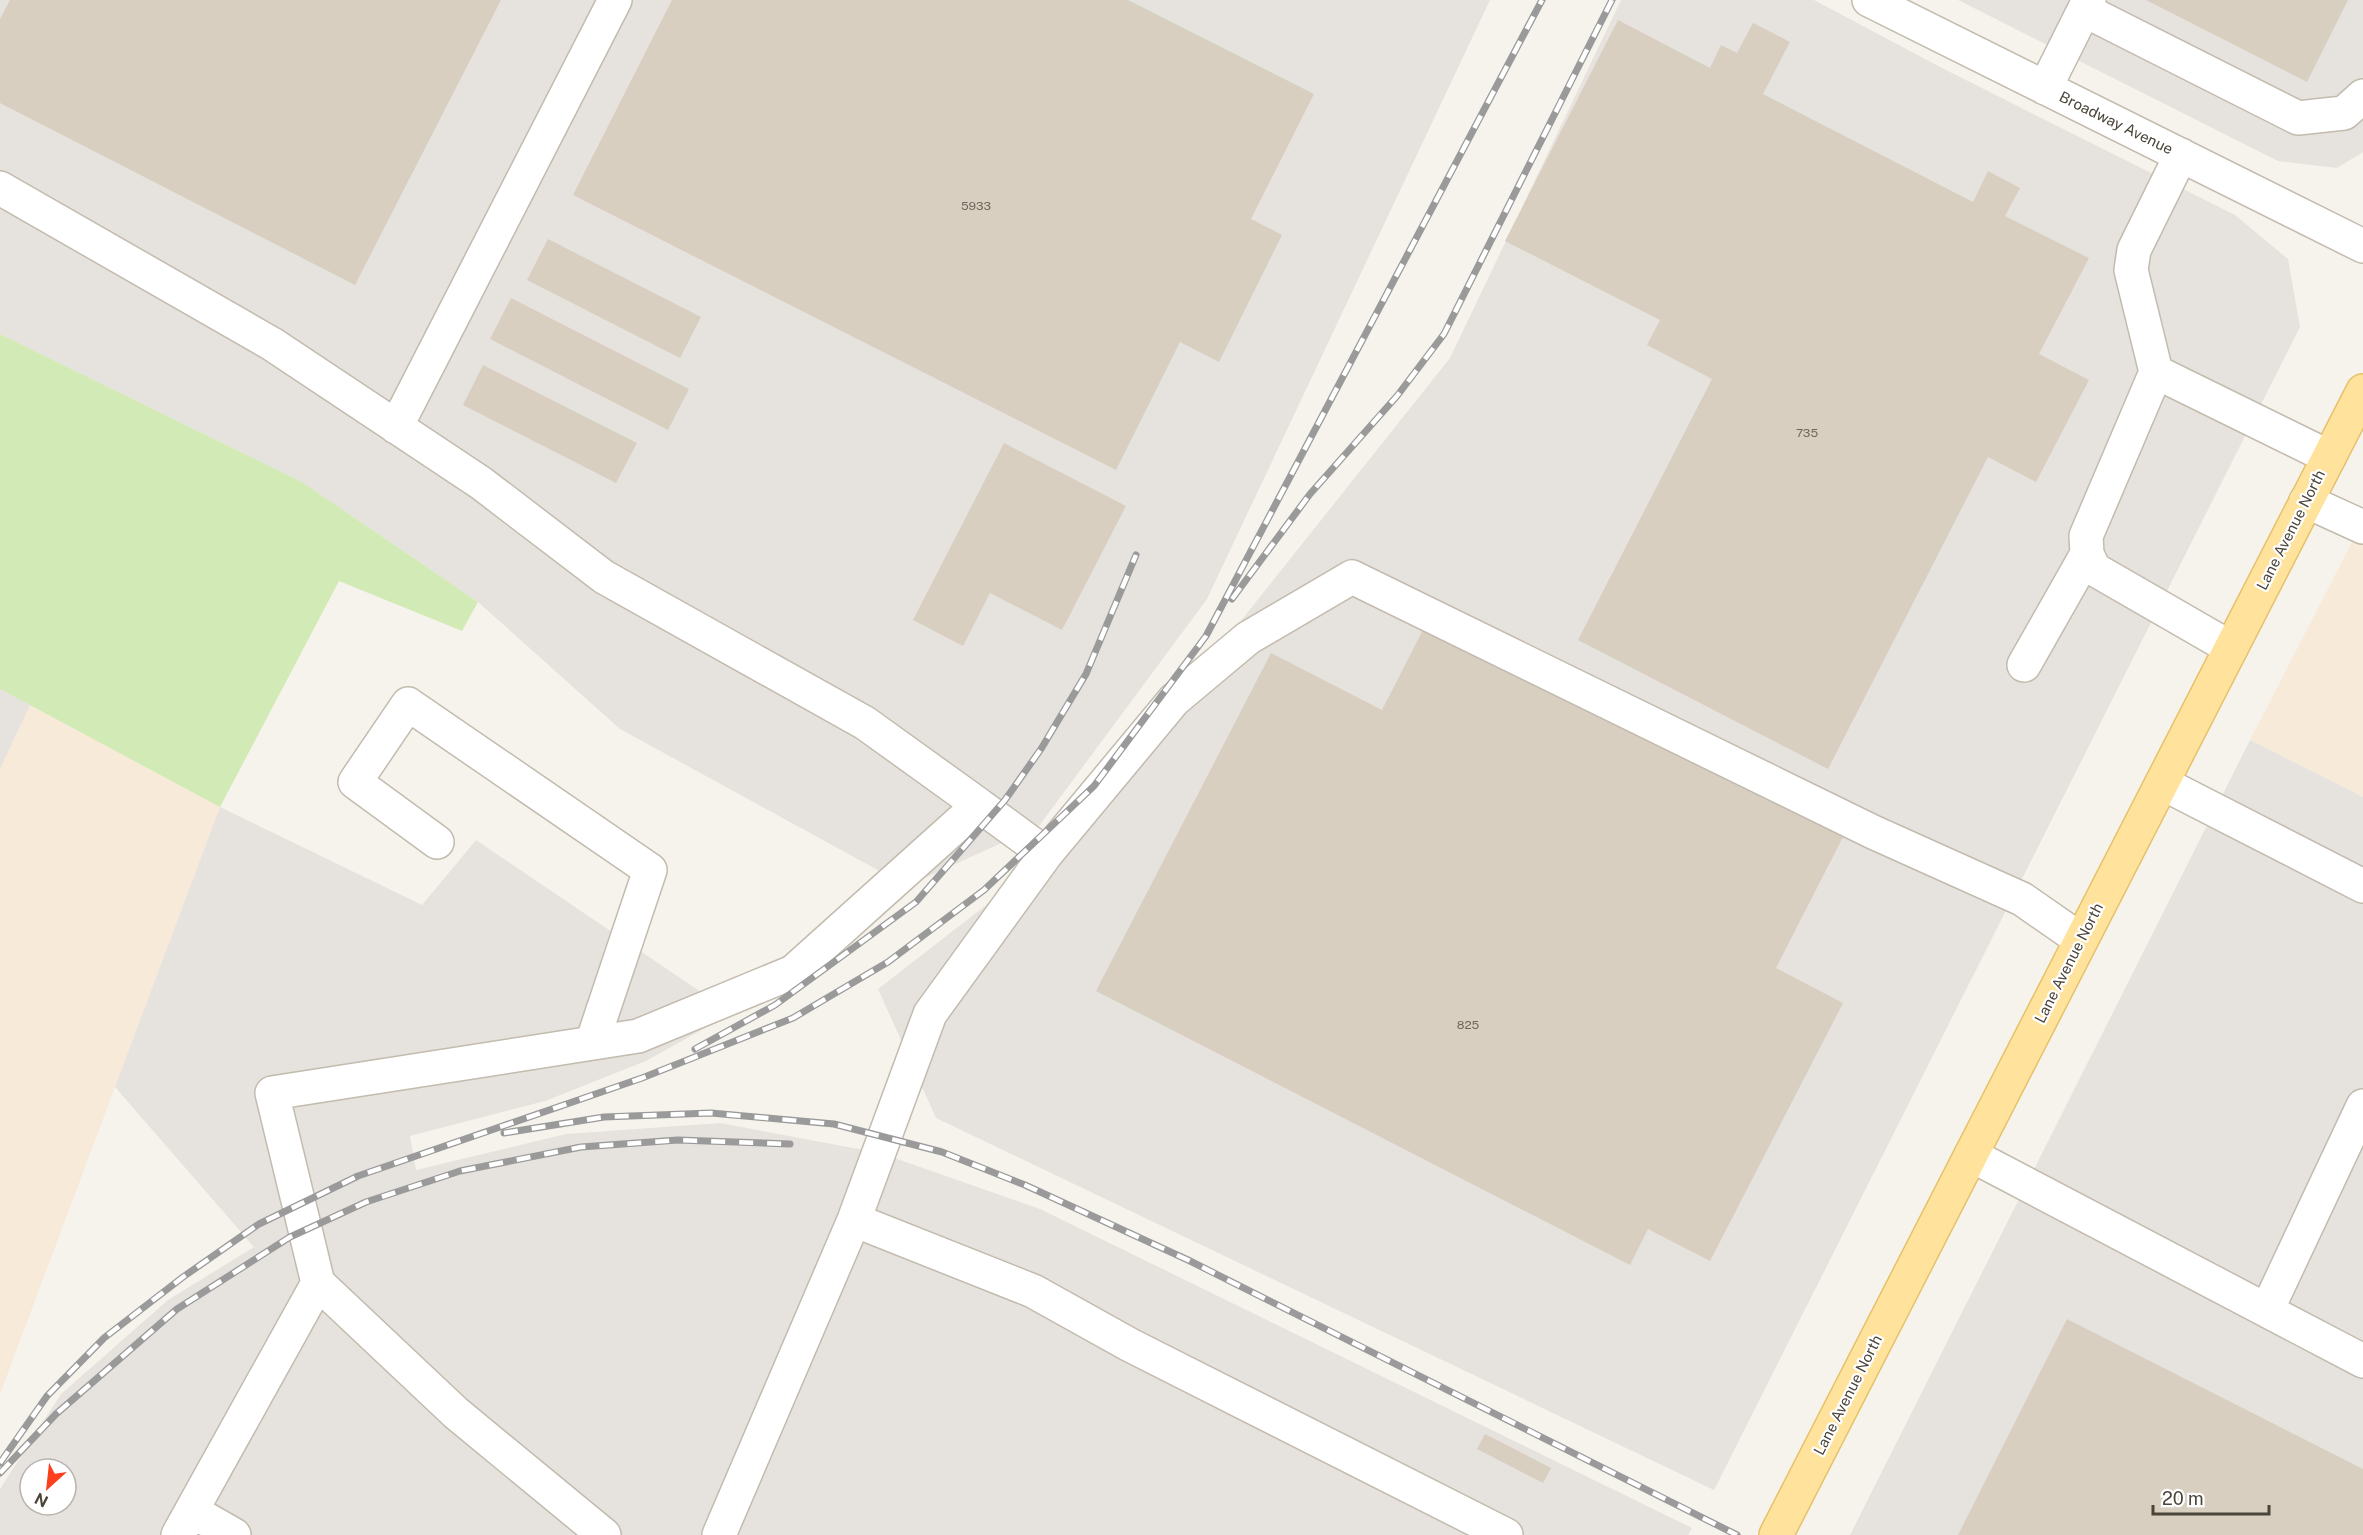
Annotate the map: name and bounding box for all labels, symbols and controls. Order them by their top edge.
street label: Broadway Avenue [2057,88,2176,157]
house number: 5933 [961,199,991,213]
house number: 735 [1796,426,1818,440]
street label: Lane Avenue North [2253,467,2328,593]
street label: Lane Avenue North [2031,900,2106,1026]
house number: 825 [1457,1018,1480,1032]
street label: Lane Avenue North [1810,1332,1885,1458]
north arrow [18,1457,78,1517]
scale bar [2153,1478,2268,1516]
text: 20 m [2162,1488,2204,1509]
text: N [32,1489,51,1511]

